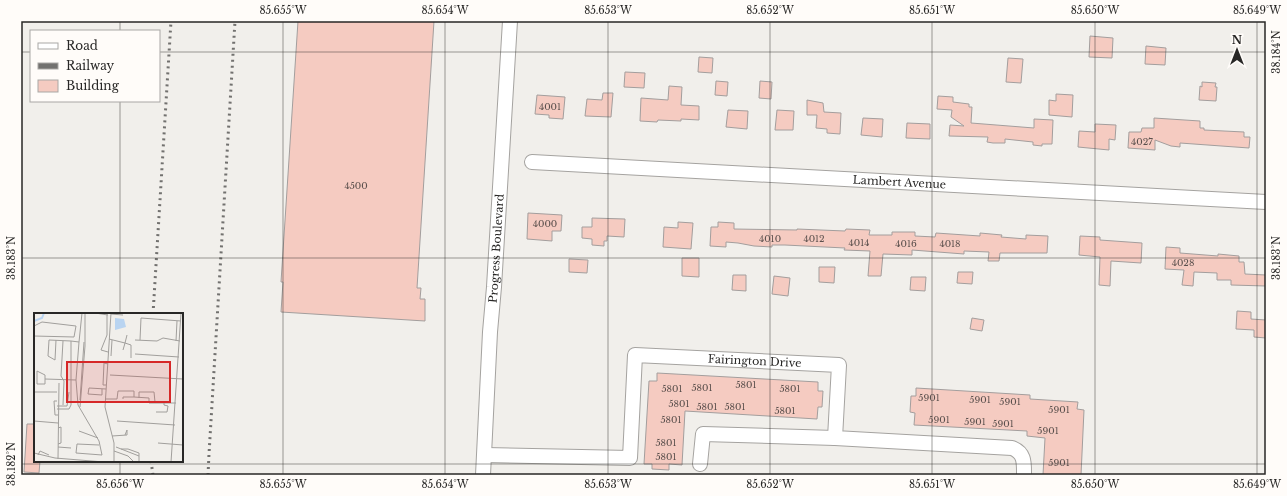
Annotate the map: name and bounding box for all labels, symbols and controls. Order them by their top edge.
text: 85.655°W [259,4,307,17]
text: 85.654°W [421,4,469,17]
text: 85.653°W [584,4,632,17]
text: 85.652°W [746,4,794,17]
text: 85.651°W [909,4,955,17]
text: 85.650°W [1071,4,1120,17]
text: 85.649°W [1233,4,1281,17]
legend [30,30,160,102]
north arrow [1217,30,1257,70]
text: 38.184°N [1270,30,1283,74]
text: N [1232,33,1243,47]
text: Road [66,38,98,53]
text: Railway [66,58,115,73]
text: Building [66,78,120,93]
house number: 4001 [539,101,561,112]
house number: 4027 [1131,136,1153,147]
street label: Lambert Avenue [852,172,947,192]
house number: 4500 [344,180,368,191]
street label: Progress Boulevard [486,193,507,303]
house number: 4000 [533,218,557,229]
house number: 4010 [759,233,781,244]
house number: 4012 [803,233,825,244]
text: 38.183°N [5,236,18,280]
text: 38.183°N [1270,236,1283,280]
house number: 4014 [849,237,869,248]
house number: 4016 [895,238,917,249]
house number: 4018 [939,238,961,249]
house number: 4028 [1172,257,1194,268]
inset map [34,313,183,462]
street label: Fairington Drive [708,352,802,370]
house number: 5801 [735,379,757,390]
house number: 5801 [691,382,713,393]
house number: 5801 [661,383,683,394]
house number: 5801 [779,383,801,394]
house number: 5901 [918,392,940,403]
house number: 5901 [969,394,991,405]
house number: 5901 [999,396,1021,407]
house number: 5801 [668,398,690,409]
house number: 5801 [696,401,718,412]
house number: 5801 [724,401,746,412]
house number: 5901 [1048,404,1070,415]
house number: 5801 [774,405,796,416]
house number: 5801 [660,414,682,425]
house number: 5901 [928,414,950,425]
house number: 5901 [964,416,986,427]
house number: 5901 [992,418,1014,429]
house number: 5901 [1037,425,1059,436]
house number: 5801 [655,437,677,448]
text: 38.182°N [5,442,18,486]
house number: 5801 [655,451,677,462]
house number: 5901 [1048,457,1070,468]
text: 85.656°W [96,478,144,491]
text: 85.655°W [259,478,307,491]
text: 85.654°W [421,478,469,491]
text: 85.653°W [584,478,632,491]
text: 85.652°W [746,478,794,491]
text: 85.651°W [909,478,955,491]
text: 85.650°W [1071,478,1120,491]
text: 85.649°W [1233,478,1281,491]

